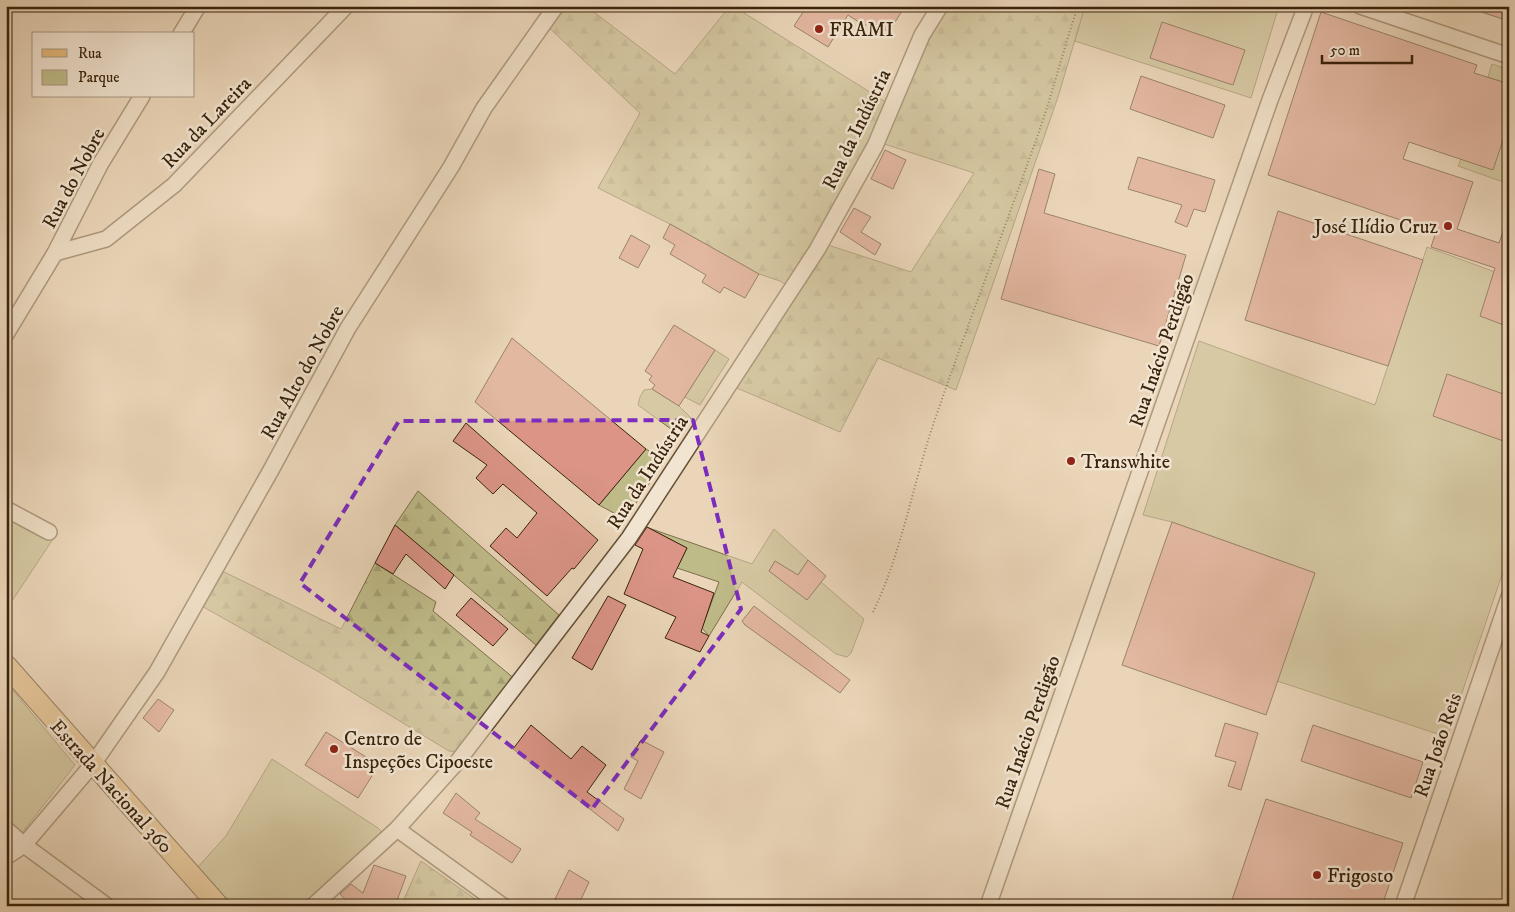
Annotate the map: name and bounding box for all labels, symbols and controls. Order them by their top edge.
place label: FRAMI [829,18,894,43]
marker: FRAMI [813,23,825,35]
legend [32,32,195,98]
scale bar [1322,32,1412,64]
text: 50 m [1330,41,1360,60]
text: Rua [78,44,102,63]
street label: Rua da Indústria [817,65,898,194]
text: Parque [78,68,119,87]
street label: Rua da Lareira [157,71,257,174]
street label: Rua do Nobre [37,124,111,233]
place label: José Ilídio Cruz [1312,215,1438,240]
marker: José Ilídio Cruz [1442,220,1454,232]
street label: Rua Inácio Perdigão [1124,270,1200,431]
street label: Rua Alto do Nobre [256,301,350,444]
street label: Rua da Indústria [602,411,695,535]
place label: Transwhite [1081,450,1170,475]
marker: Transwhite [1065,455,1077,467]
street label: Rua Inácio Perdigão [990,652,1066,813]
street label: Rua João Reis [1409,690,1468,801]
street label: Estrada Nacional 360 [44,715,178,859]
place label: Centro de Inspeções Cipoeste [344,727,493,775]
marker: Centro de Inspeções Cipoeste [328,743,340,755]
place label: Frigosto [1327,864,1393,889]
marker: Frigosto [1311,869,1323,881]

